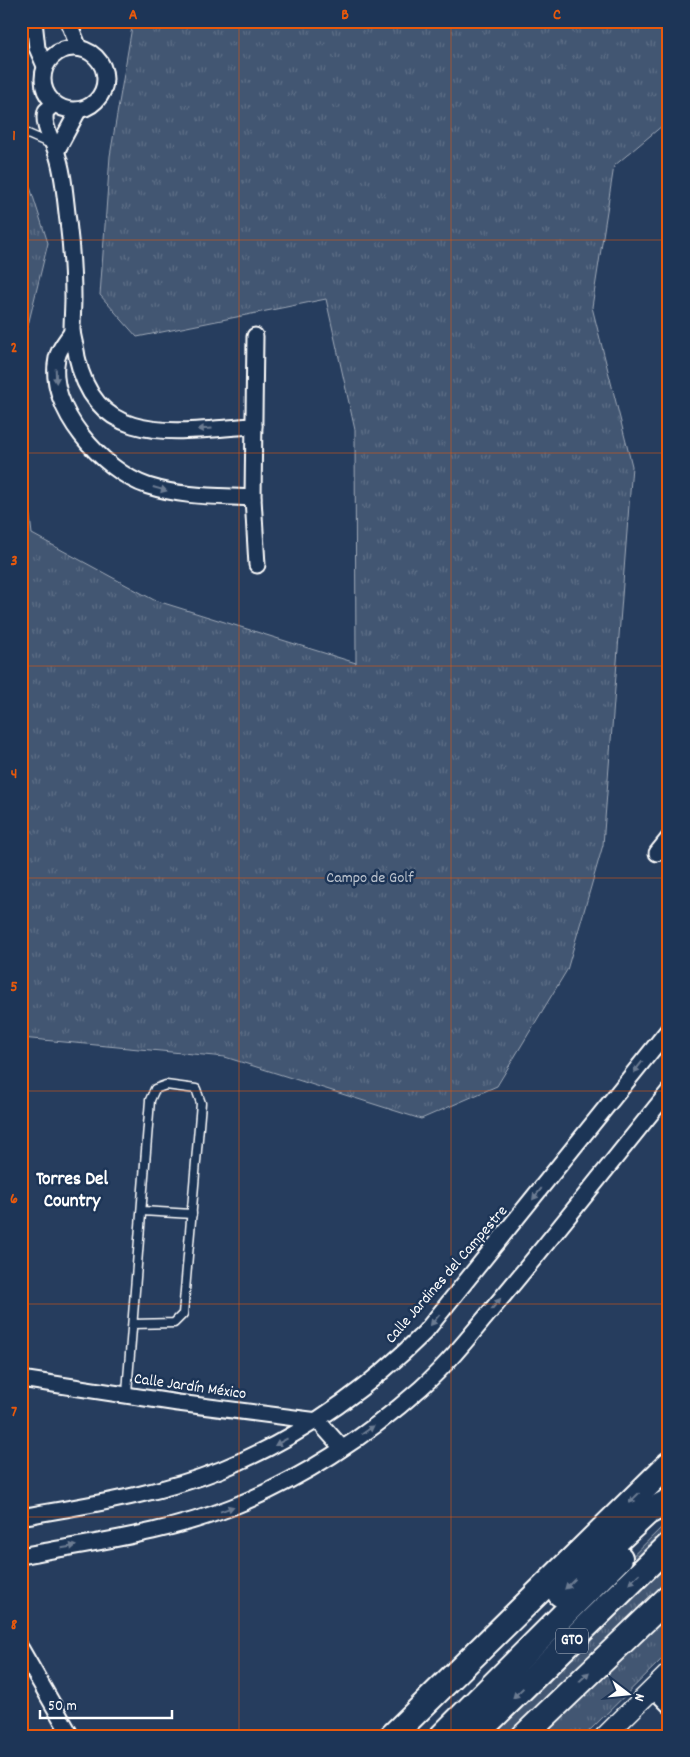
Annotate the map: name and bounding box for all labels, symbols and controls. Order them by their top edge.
text: A [129,4,138,27]
text: B [341,4,349,27]
text: C [553,4,561,27]
text: 1 [12,125,16,148]
text: 2 [11,337,18,360]
one-way arrow [53,368,61,384]
one-way arrow [197,426,213,434]
one-way arrow [152,485,168,493]
text: 3 [10,550,18,573]
text: 4 [11,763,17,786]
park label: Campo de Golf [326,867,414,890]
text: 5 [10,976,18,999]
one-way arrow [633,1060,644,1073]
district label: Torres Del Country [36,1167,108,1216]
one-way arrow [532,1187,543,1200]
text: 6 [10,1188,18,1211]
street label: Calle Jardines del Campestre [380,1201,514,1349]
one-way arrow [490,1299,502,1311]
one-way arrow [429,1313,440,1326]
street label: Calle Jardín México [132,1368,248,1406]
text: 7 [11,1401,17,1424]
one-way arrow [361,1425,375,1435]
one-way arrow [273,1438,288,1446]
one-way arrow [628,1492,640,1504]
one-way arrow [220,1505,235,1513]
one-way arrow [62,1542,78,1550]
one-way arrow [629,1573,641,1585]
one-way arrow [565,1578,577,1590]
text: 8 [11,1614,18,1637]
road number: GTO [556,1628,588,1654]
north arrow [602,1670,652,1720]
one-way arrow [578,1671,590,1683]
one-way arrow [512,1686,524,1698]
scale bar [40,1687,172,1719]
text: N [628,1691,649,1703]
text: 50 m [48,1696,77,1718]

